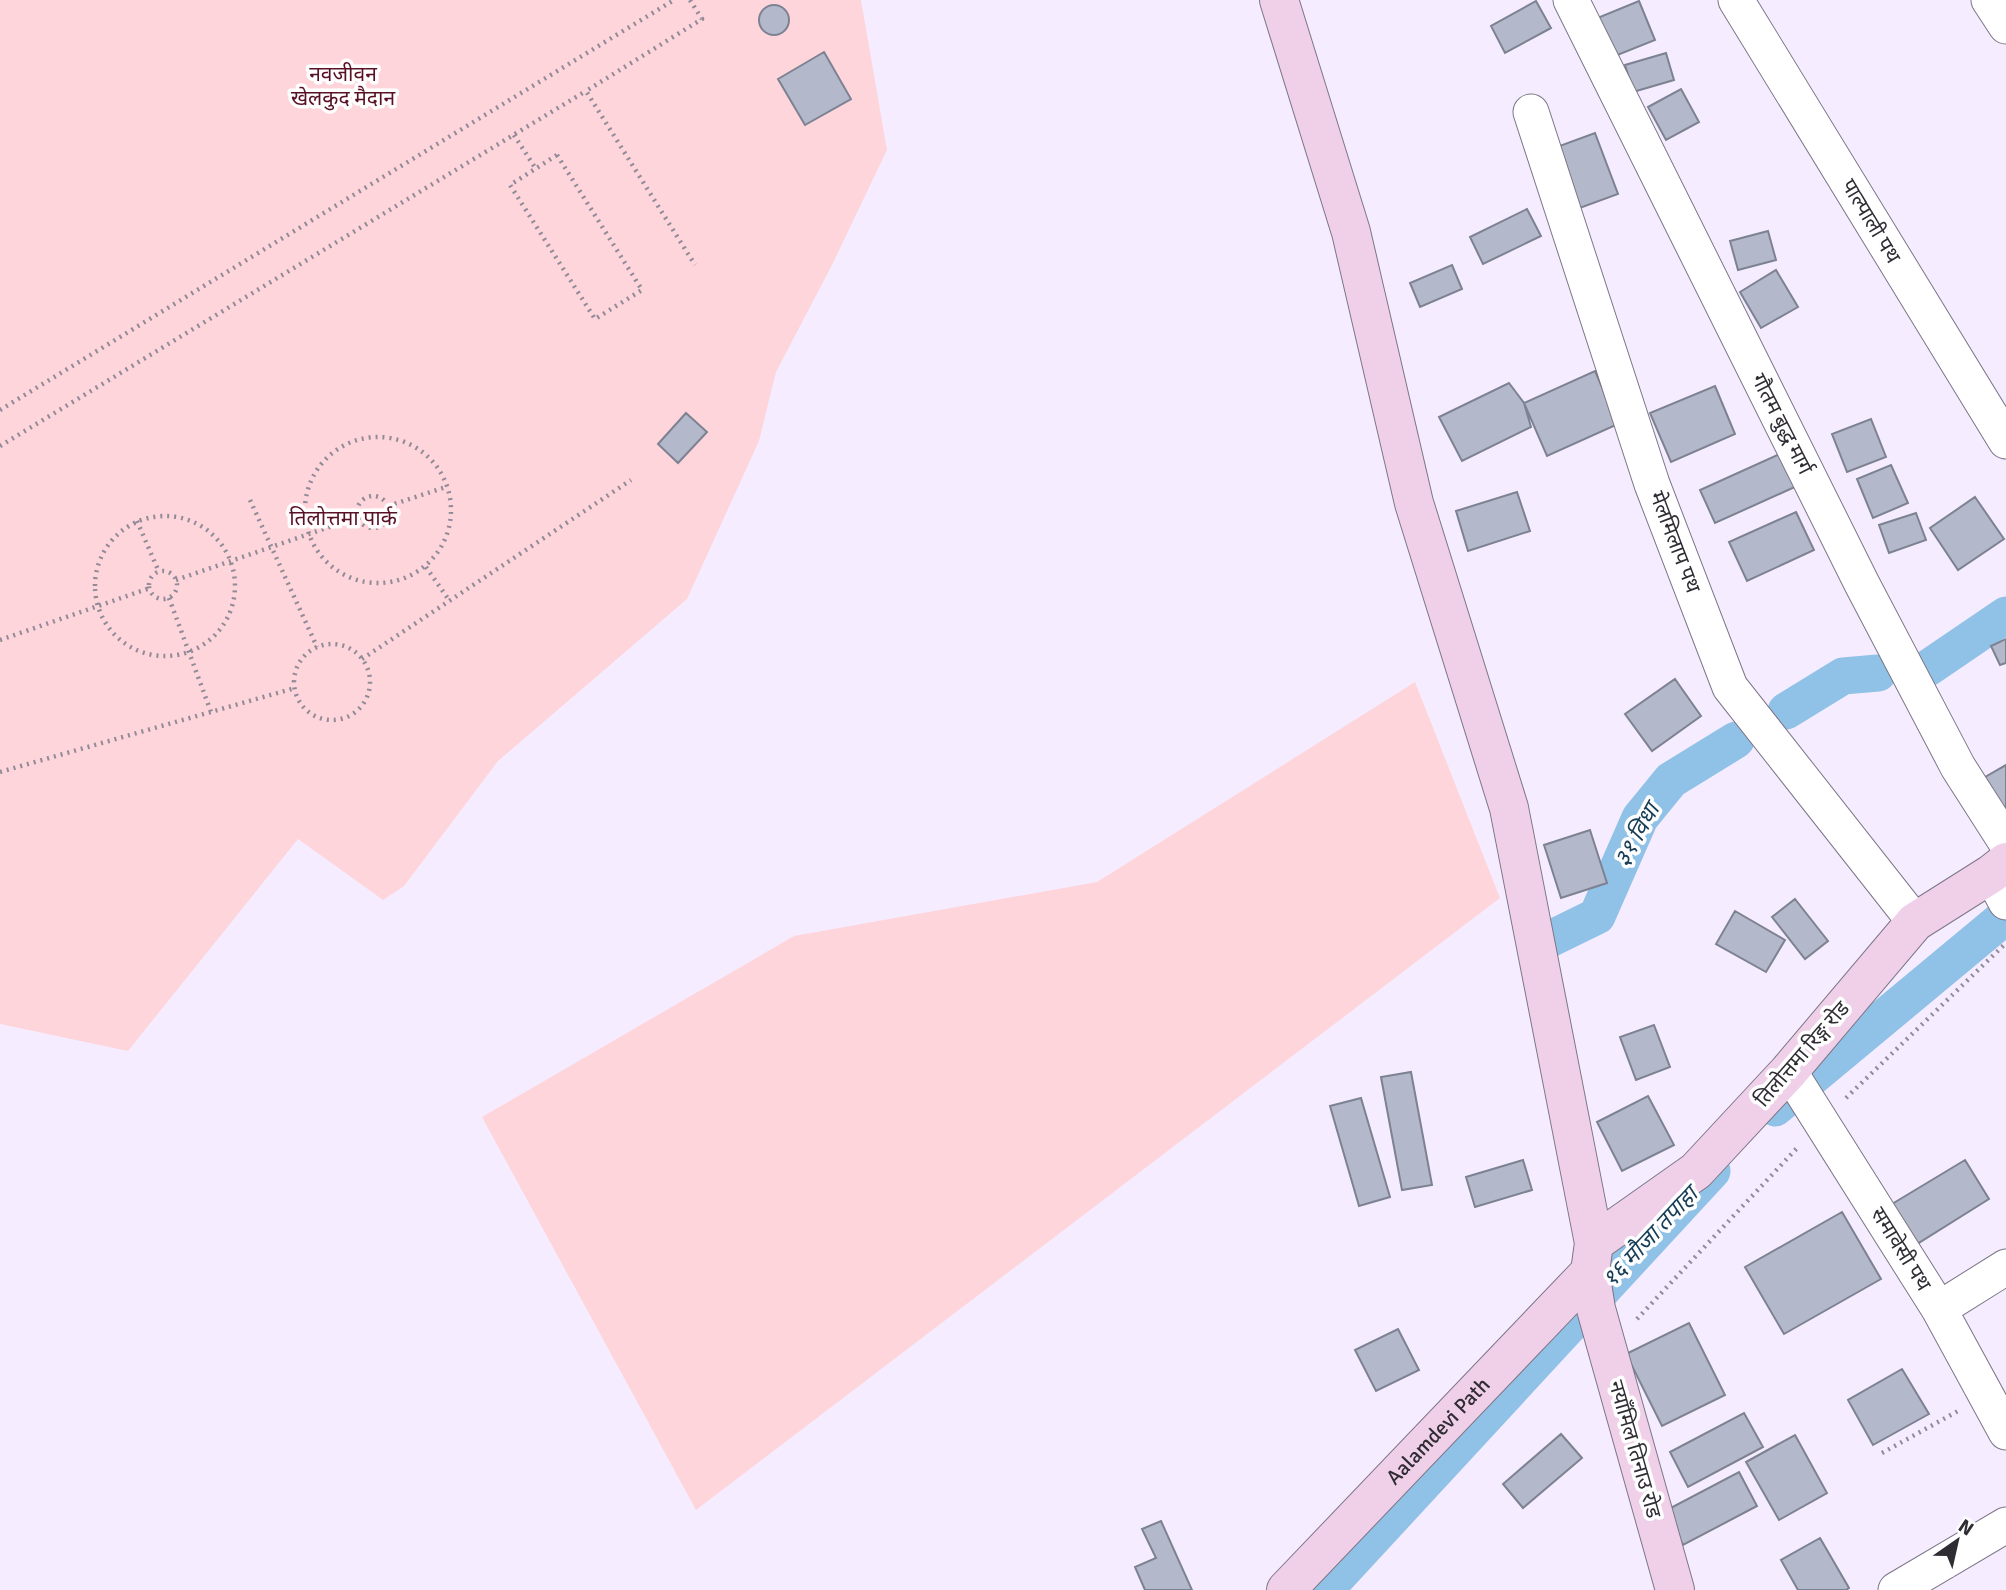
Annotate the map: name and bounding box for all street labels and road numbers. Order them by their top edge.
street label: पाल्पाली पथ [1836,174,1906,268]
street label: गौतम बुद्ध मार्ग [1746,369,1819,480]
street label: मेलमिलाप पथ [1644,488,1706,597]
street label: तिलोत्तमा रिङ्ग रोड [1749,995,1855,1112]
street label: समावेसी पथ [1865,1202,1937,1296]
street label: Aalamdevi Path [1381,1372,1495,1490]
street label: नयाँमिल तिनाउ रोड [1603,1377,1667,1522]

